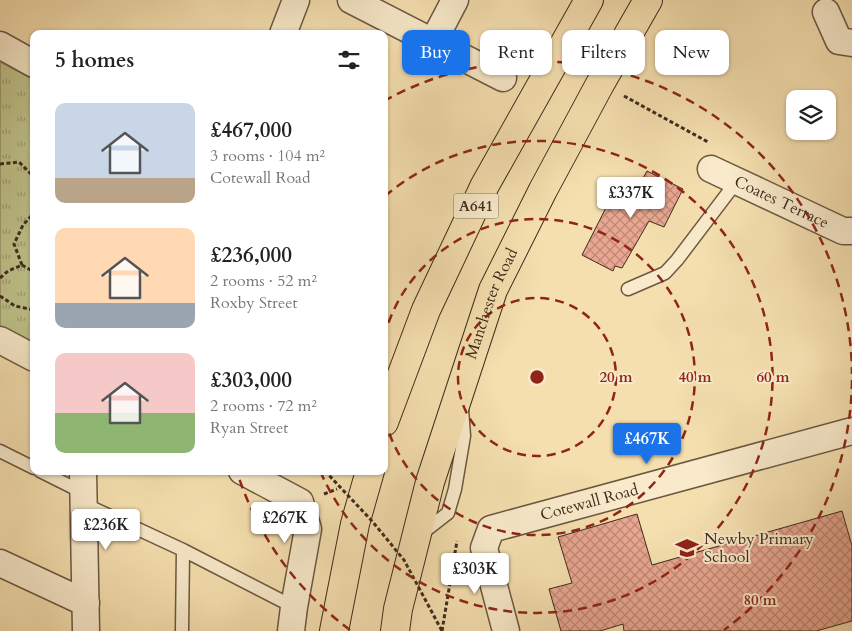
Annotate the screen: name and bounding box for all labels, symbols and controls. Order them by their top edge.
chip: Buy [402,30,470,75]
chip: Rent [480,30,552,75]
chip: Filters [562,30,645,75]
chip: New [655,30,729,75]
text: 5 homes [55,46,134,75]
icon: filters [335,46,363,74]
map controls [786,90,836,140]
button: layers [786,90,836,140]
text: £467,000 [210,116,292,145]
icon: home [95,123,155,183]
text: 3 rooms · 104 m² [210,145,325,167]
text: Cotewall Road [210,167,311,189]
street label: Coates Terrace [731,171,832,234]
pin: £337K [596,176,666,219]
text: £337K [608,182,654,204]
road number: A641 [454,194,498,218]
text: £236,000 [210,241,292,270]
street label: Manchester Road [460,244,523,362]
icon: home [95,248,155,308]
text: 2 rooms · 52 m² [210,270,317,292]
text: Roxby Street [210,292,298,314]
text: £303,000 [210,366,292,395]
text: 20 m [599,367,633,387]
text: 40 m [678,367,712,387]
text: 60 m [756,367,790,387]
centre of rings [528,368,546,386]
icon: home [95,373,155,433]
text: 2 rooms · 72 m² [210,395,317,417]
text: Ryan Street [210,417,288,439]
pin: £467K [612,422,682,465]
text: £467K [624,428,670,450]
street label: Cotewall Road [538,478,641,526]
pin: £267K [250,502,320,544]
text: £267K [262,507,308,529]
pin: £236K [71,508,141,551]
text: £236K [83,514,129,536]
place label: Newby Primary School [704,528,814,568]
school or university icon: Newby Primary School [674,535,700,561]
pin: £303K [440,552,510,595]
text: £303K [452,558,498,580]
text: 80 m [743,590,777,610]

